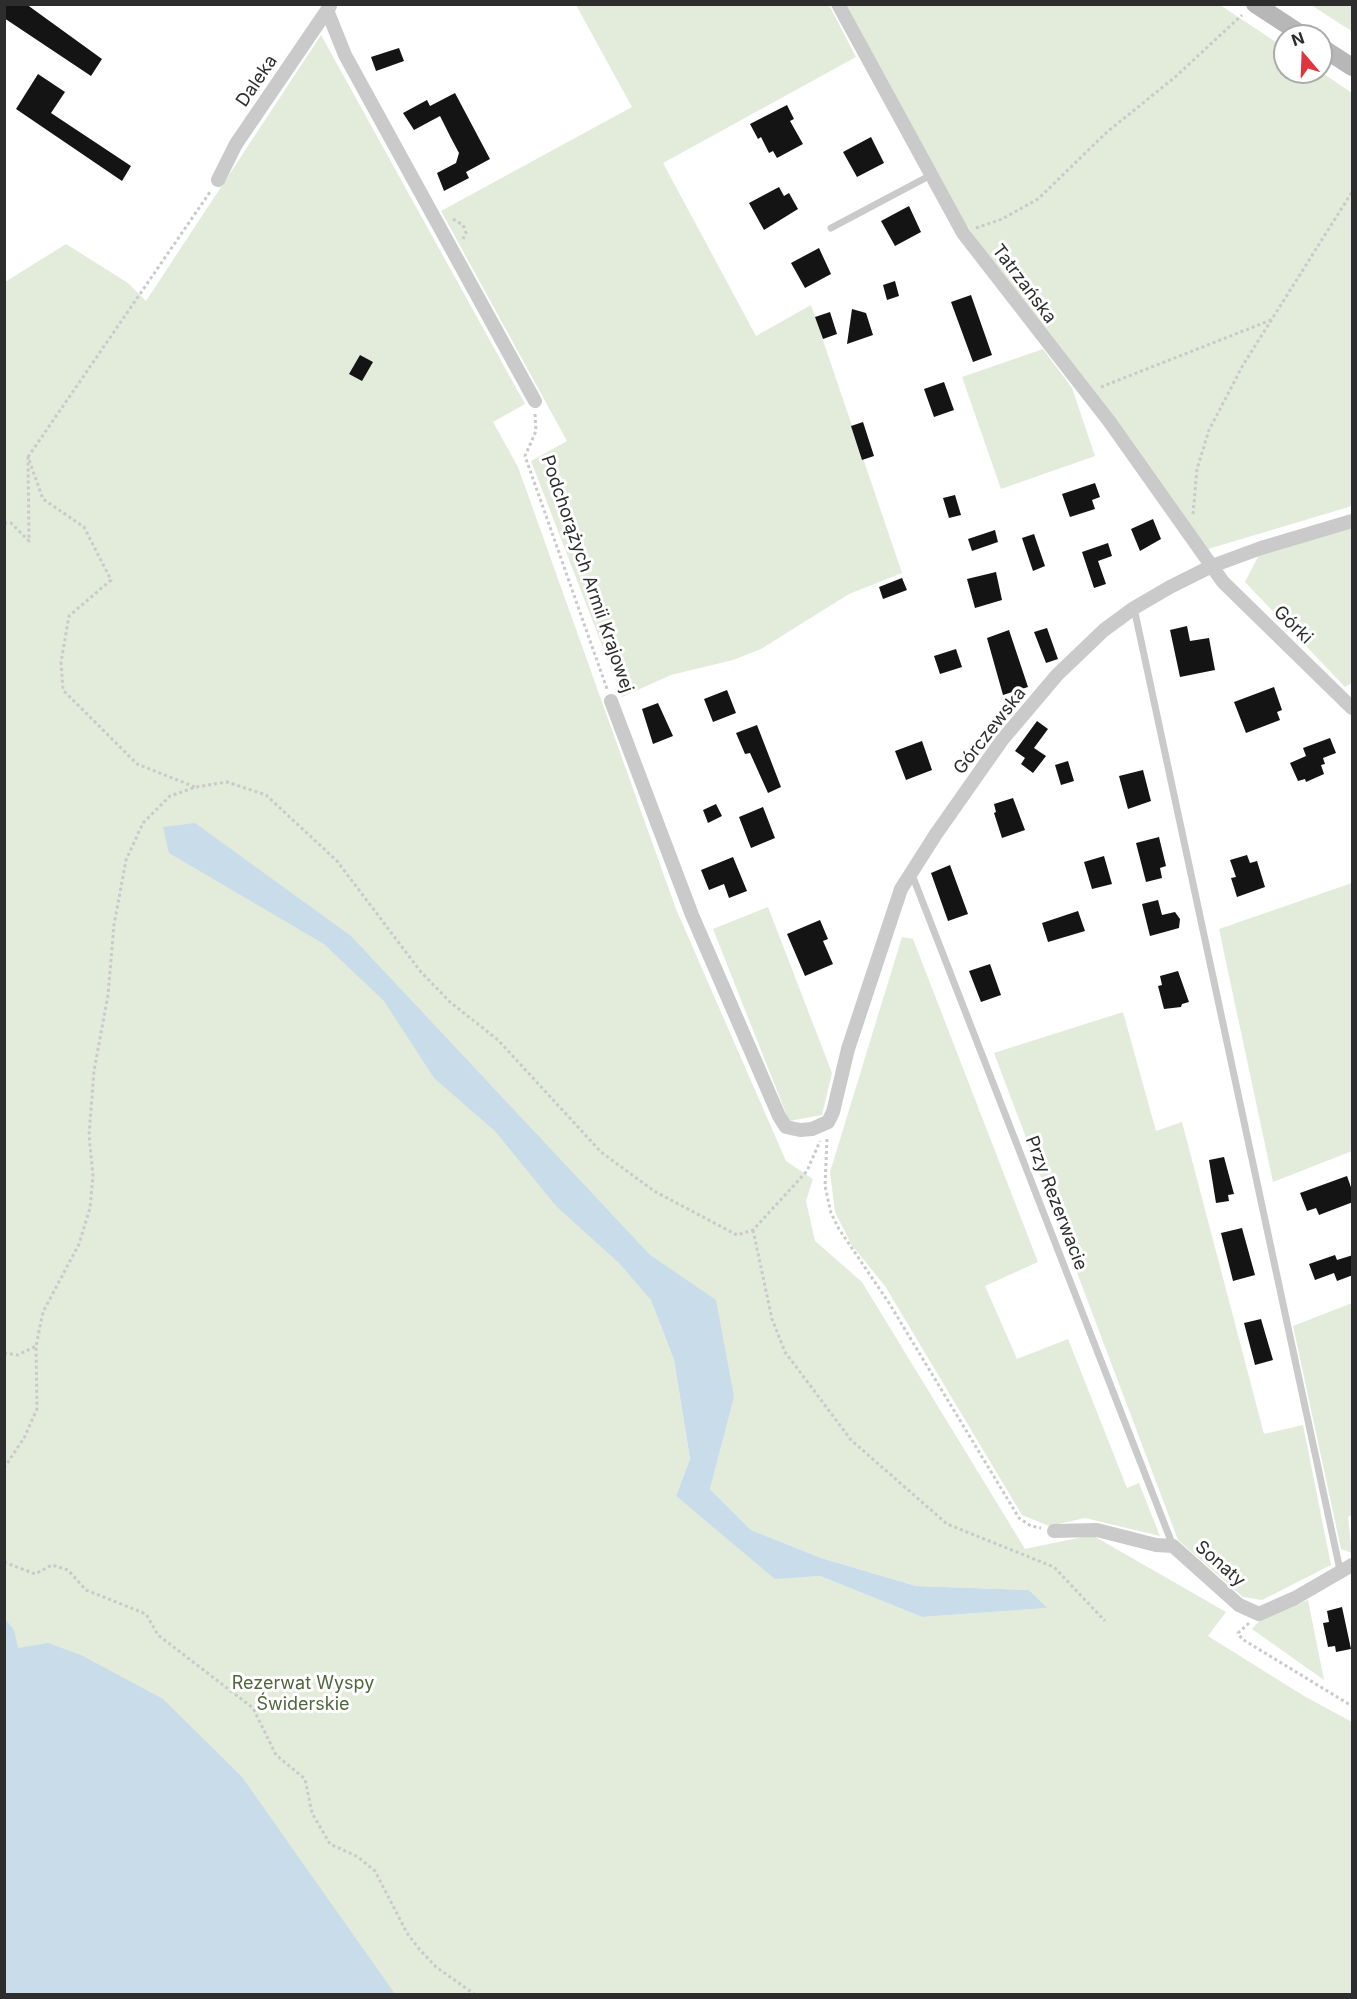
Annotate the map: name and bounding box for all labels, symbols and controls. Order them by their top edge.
north arrow [1273,24,1333,84]
text: N [1289,27,1307,50]
street label: Daleka [232,51,282,111]
street label: Tatrzańska [987,240,1061,328]
street label: Podchorążych Armii Krajowej [536,452,638,696]
street label: Górki [1269,601,1317,649]
street label: Górczewska [949,683,1031,779]
street label: Przy Rezerwacie [1020,1133,1092,1273]
street label: Sonaty [1190,1536,1250,1592]
park label: Rezerwat Wyspy Świderskie [232,1673,374,1716]

